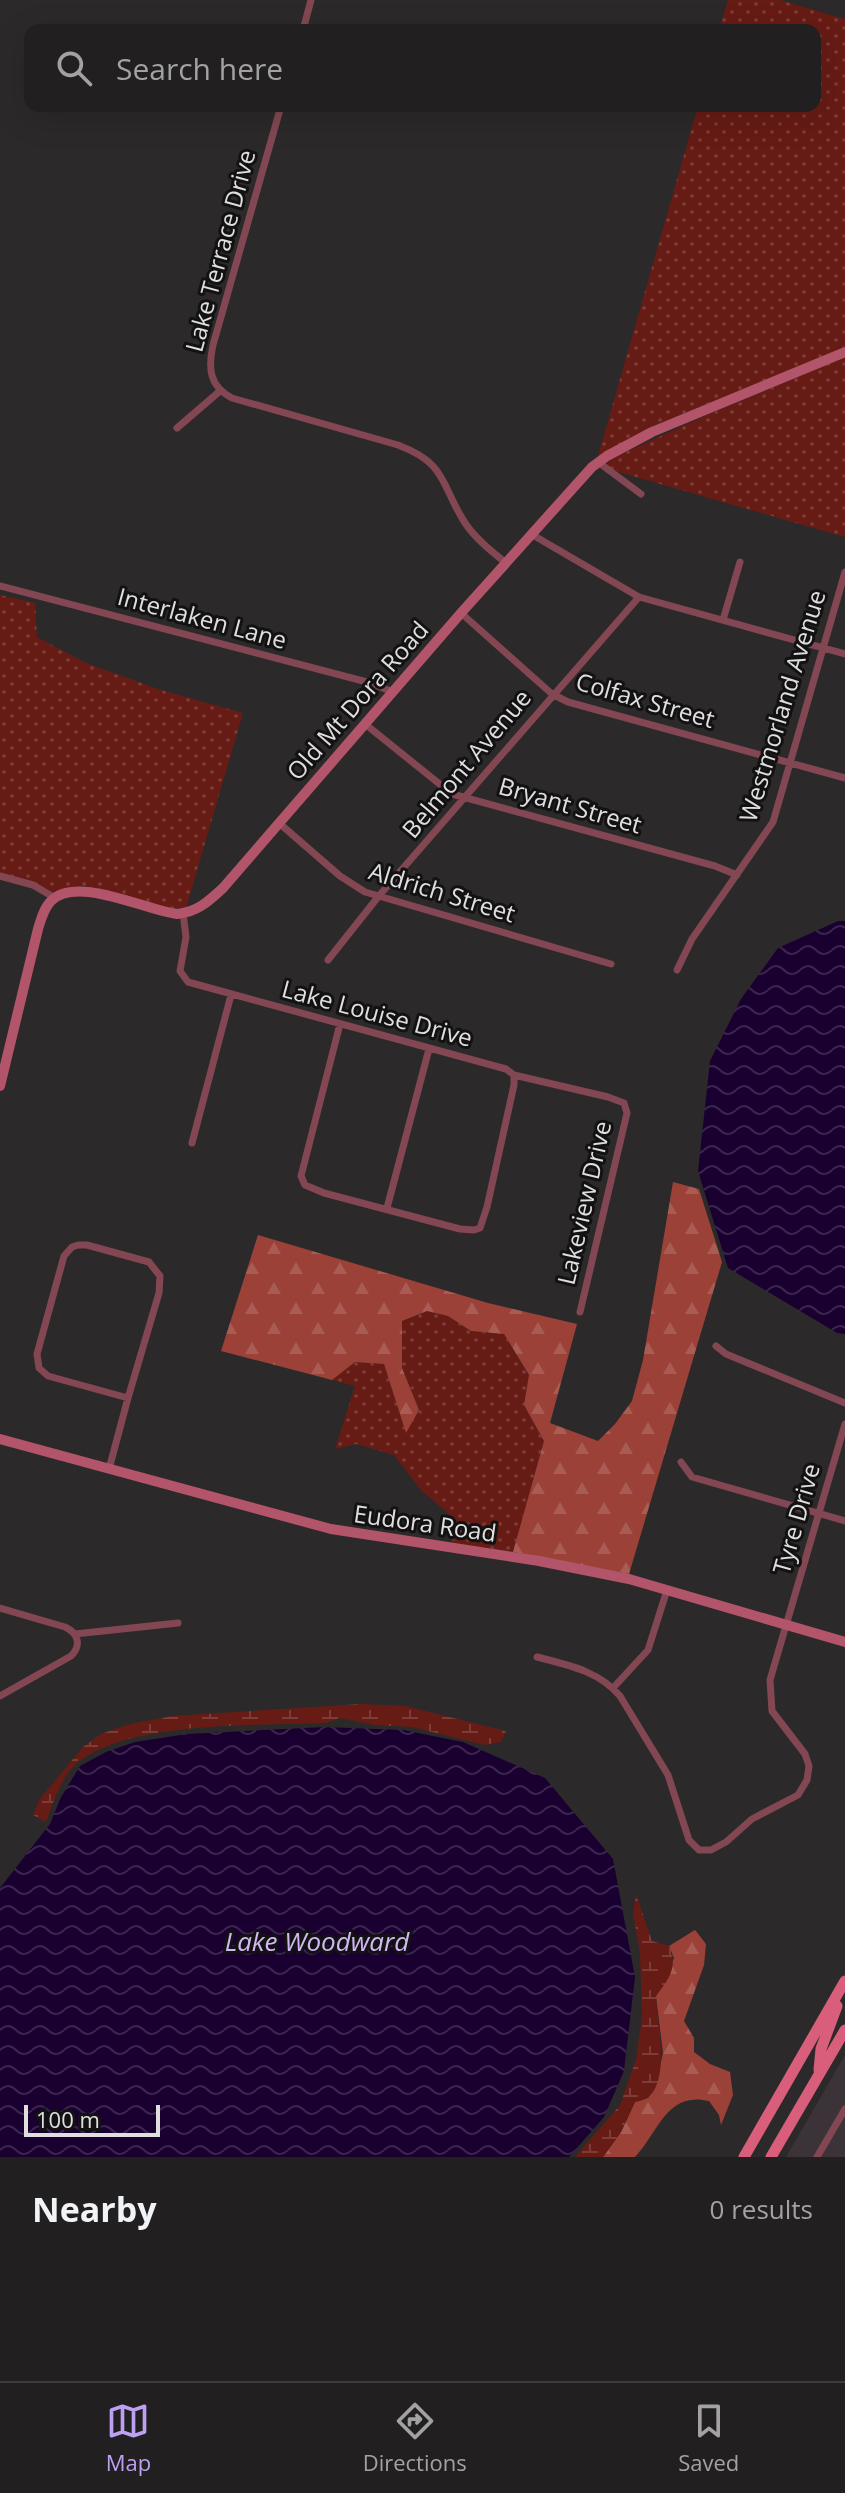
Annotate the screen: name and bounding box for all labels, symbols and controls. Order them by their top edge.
search box [24,24,821,112]
icon: search [52,46,96,90]
text: Search here [116,48,283,89]
street label: Lake Terrace Drive [177,146,262,355]
street label: Interlaken Lane [114,579,291,656]
street label: Westmorland Avenue [731,586,833,825]
street label: Old Mt Dora Road [279,614,435,787]
street label: Colfax Street [572,664,719,735]
street label: Belmont Avenue [394,682,538,844]
street label: Bryant Street [495,768,646,841]
street label: Aldrich Street [365,854,520,929]
street label: Lake Louise Drive [279,971,476,1054]
street label: Lakeview Drive [549,1118,618,1288]
street label: Tyre Drive [764,1459,827,1578]
street label: Eudora Road [352,1496,499,1549]
water label: Lake Woodward [225,1923,410,1959]
scale bar [24,2101,160,2137]
text: 100 m [36,2104,100,2134]
text: Nearby [32,2186,157,2232]
text: 0 results [710,2191,813,2227]
tab: Map [106,2399,151,2477]
tab: Directions [363,2399,467,2477]
tab: Saved [678,2399,739,2477]

